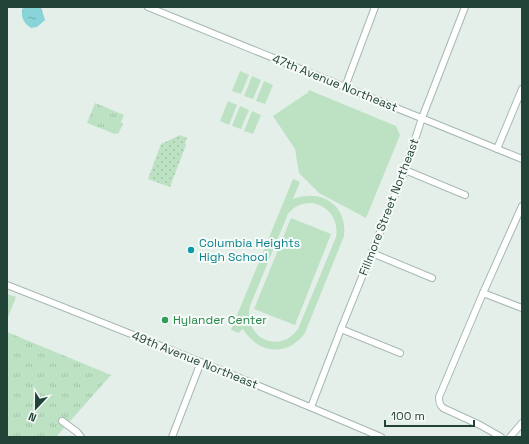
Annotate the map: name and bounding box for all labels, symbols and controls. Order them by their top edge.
street label: 47th Avenue Northeast [270,51,400,115]
street label: Fillmore Street Northeast [355,136,423,278]
place label: Columbia Heights High School [199,235,300,265]
marker: Columbia Heights High School [186,245,196,255]
place label: Hylander Center [173,312,267,328]
marker: Hylander Center [160,315,170,325]
street label: 49th Avenue Northeast [130,327,260,393]
north arrow [16,388,56,428]
scale bar [385,402,474,428]
text: 100 m [391,408,425,424]
text: N [26,409,38,425]

